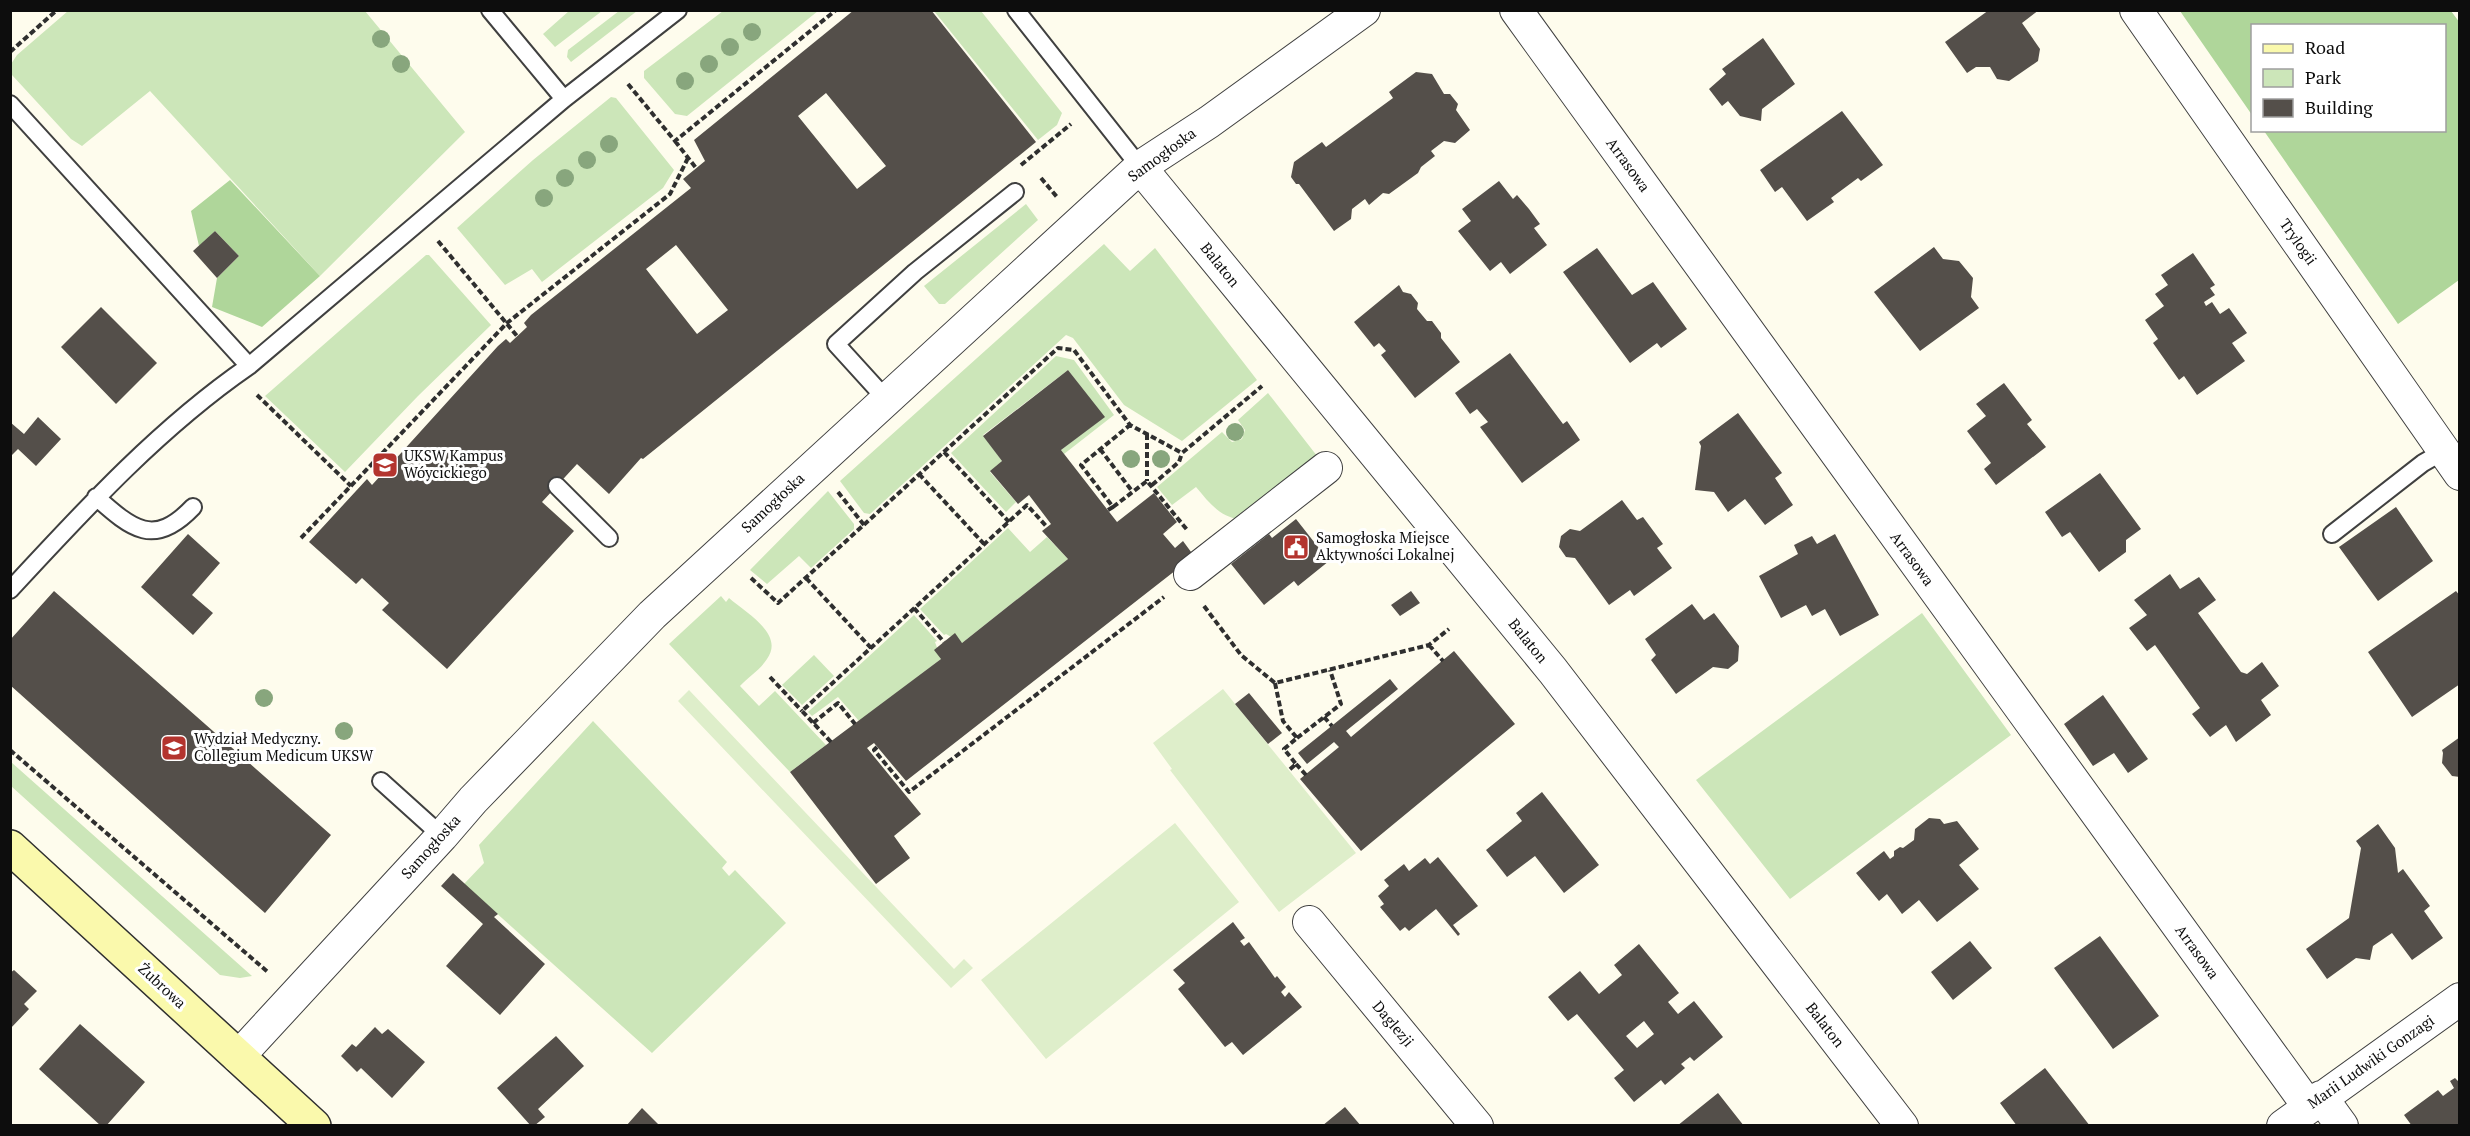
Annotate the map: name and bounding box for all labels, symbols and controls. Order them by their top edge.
legend [2251,24,2446,132]
text: Road [2305,35,2345,59]
text: Park [2305,65,2342,89]
text: Building [2305,95,2373,119]
street label: Samogłoska [1123,122,1200,186]
street label: Arrasowa [1602,133,1655,196]
street label: Trylogii [2276,214,2322,269]
street label: Balaton [1197,238,1245,291]
place label: UKSW Kampus Wóycickiego [404,445,503,482]
school or university icon: UKSW Kampus Wóycickiego [370,450,400,480]
street label: Samogłoska [736,467,809,537]
place label: Samogłoska Miejsce Aktywności Lokalnej [1316,527,1454,564]
street label: Arrasowa [1886,527,1939,590]
public building icon: Samogłoska Miejsce Aktywności Lokalnej [1281,532,1311,562]
street label: Balaton [1505,614,1553,667]
place label: Wydział Medyczny. Collegium Medicum UKSW [194,728,374,765]
school or university icon: Wydział Medyczny. Collegium Medicum UKSW [159,733,189,763]
street label: Samogłoska [396,810,465,883]
street label: Arrasowa [2171,920,2224,983]
street label: Żubrowa [135,958,191,1013]
street label: Daglezji [1369,996,1419,1051]
street label: Balaton [1802,998,1850,1051]
street label: Marii Ludwiki Gonzagi [2303,1010,2438,1112]

